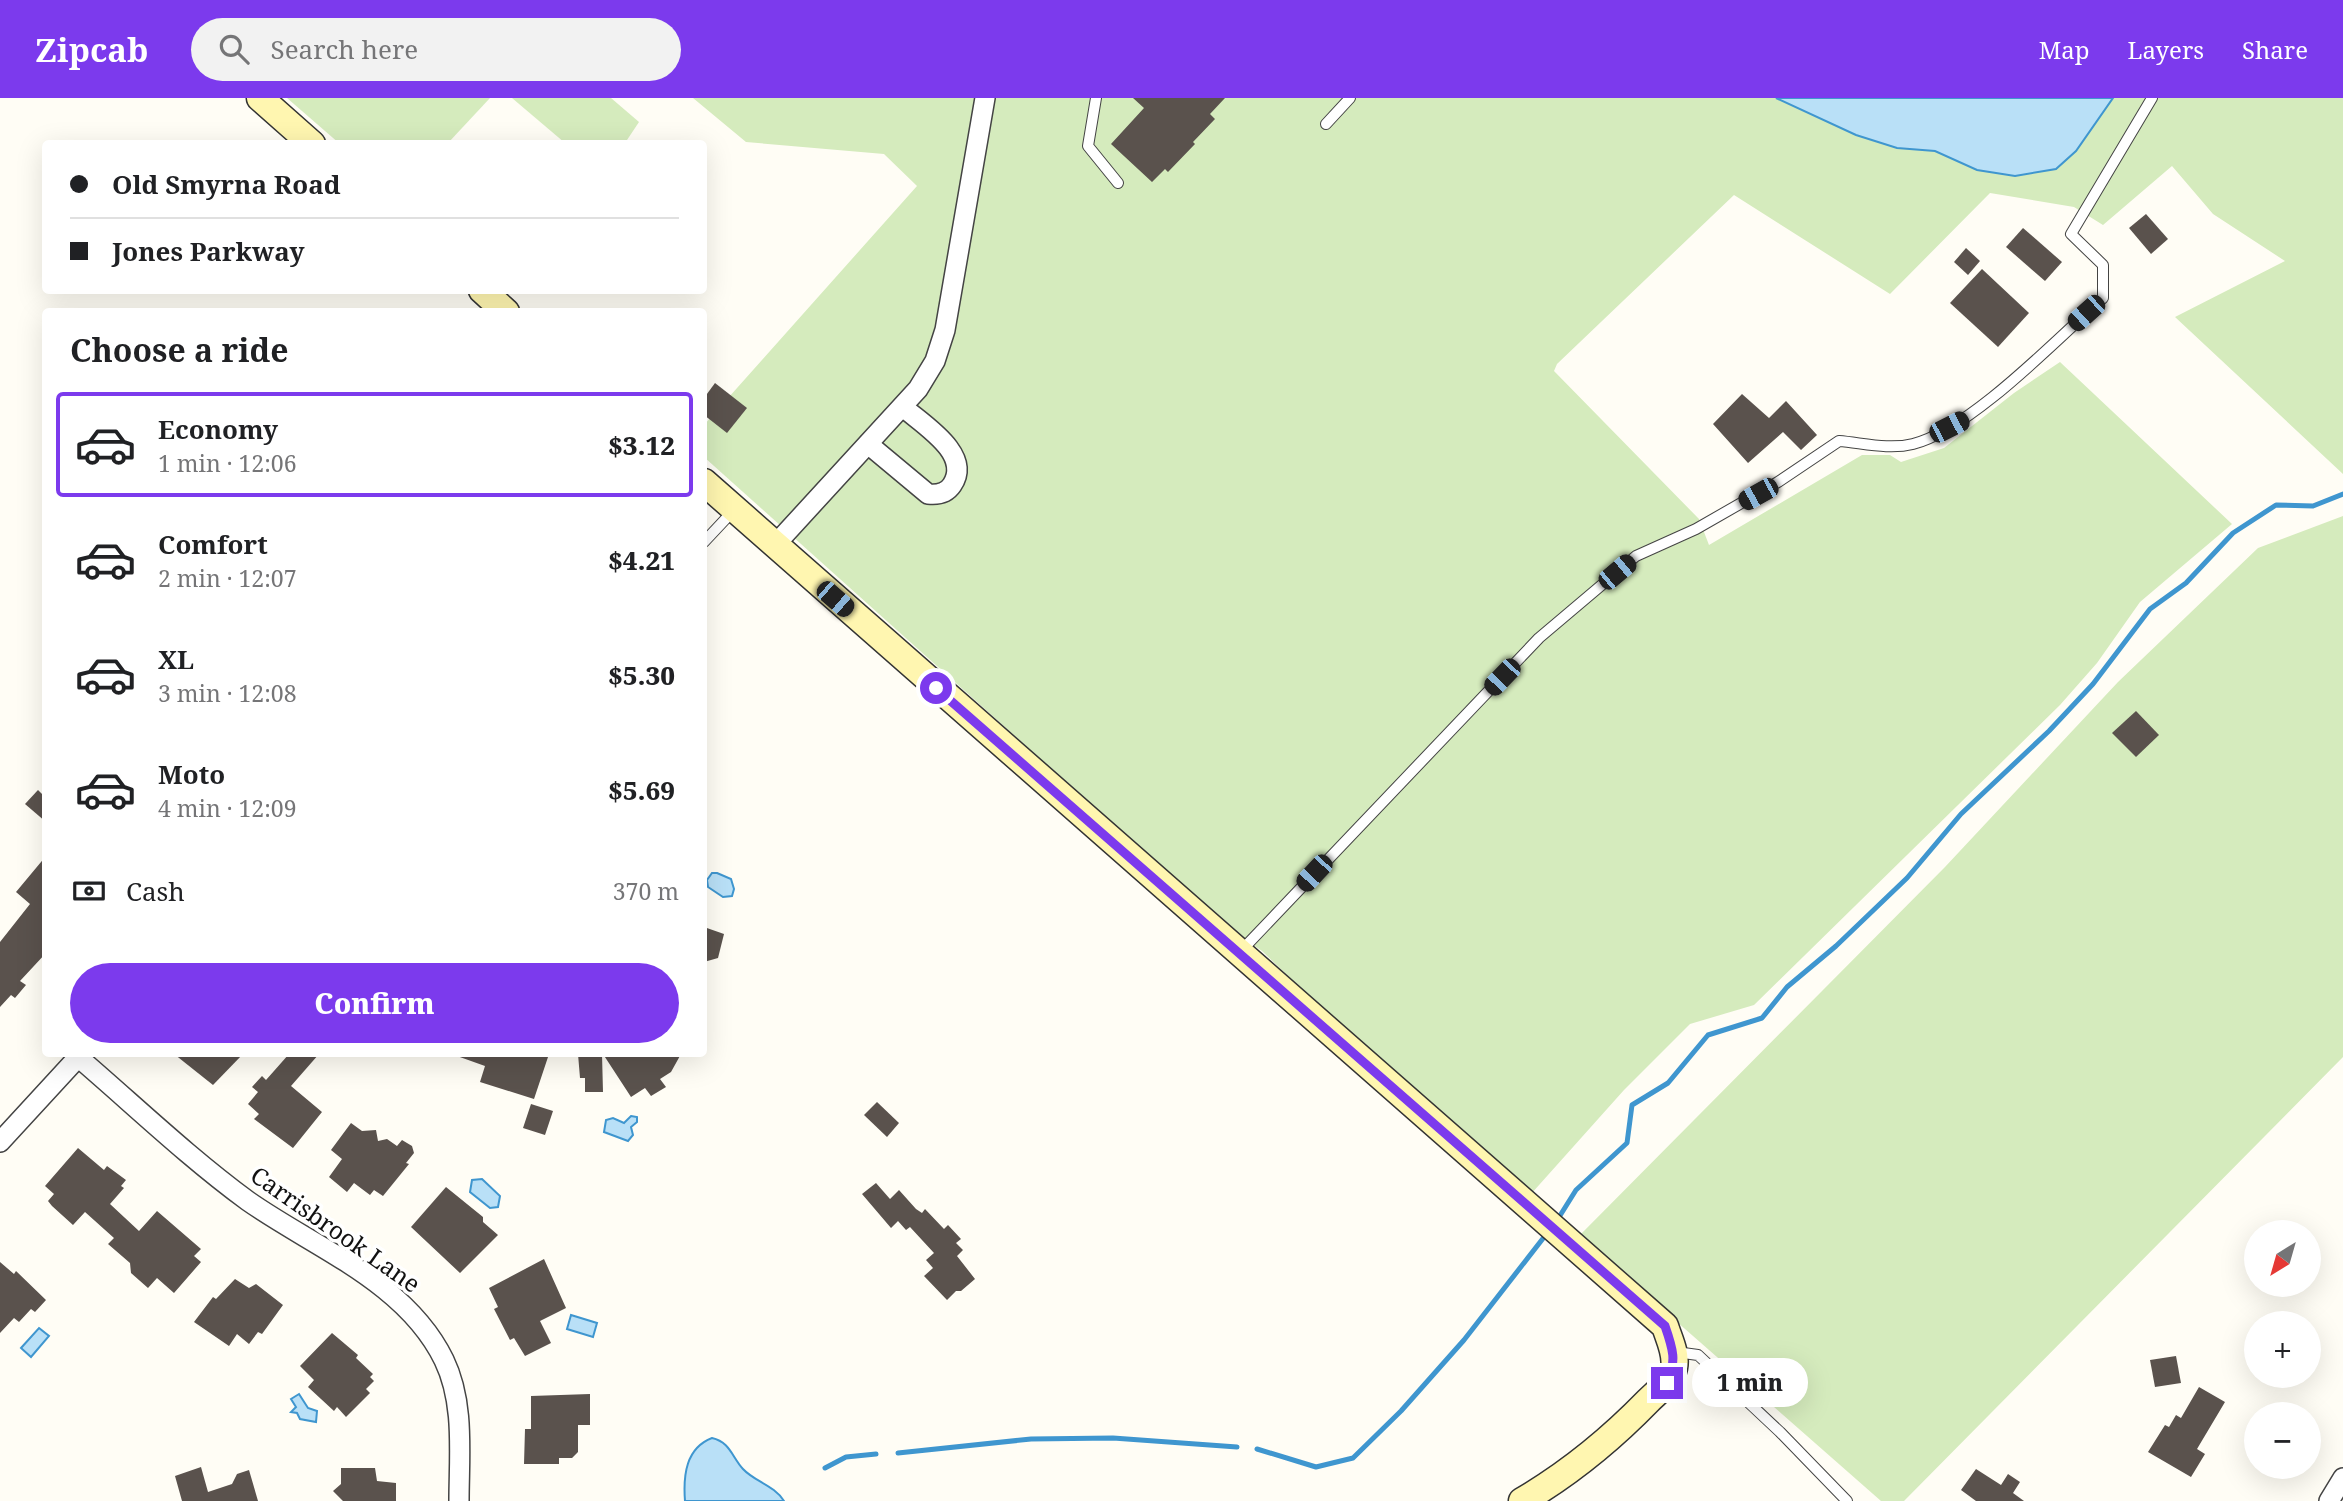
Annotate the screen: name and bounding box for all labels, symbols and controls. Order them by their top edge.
search box [191,18,681,81]
text: Zipcab [35,27,149,72]
icon: search [215,30,253,68]
text: Search here [271,31,418,67]
text: Map [2039,33,2090,66]
text: Layers [2128,33,2204,66]
text: Share [2242,33,2308,66]
text: Old Smyrna Road [112,166,341,202]
text: Jones Parkway [112,233,304,269]
car [2064,291,2109,335]
text: Choose a ride [70,328,289,371]
car [1926,408,1973,446]
text: Economy [158,411,278,447]
icon: car [74,413,137,476]
text: $3.12 [608,427,675,463]
text: 1 min · 12:06 [158,447,296,479]
car [1735,475,1782,513]
text: Comfort [158,526,268,562]
icon: car [74,528,137,591]
text: $4.21 [608,542,675,578]
car [1595,550,1640,594]
text: 2 min · 12:07 [158,562,296,594]
car [813,577,858,621]
text: XL [158,641,194,677]
icon: car [74,643,137,706]
car [1480,655,1525,699]
text: $5.30 [608,657,675,693]
route start [920,672,952,704]
text: 3 min · 12:08 [158,677,296,709]
text: Moto [158,756,225,792]
icon: car [74,758,137,821]
text: $5.69 [608,772,675,808]
text: 4 min · 12:09 [158,792,296,824]
car [1292,850,1337,896]
icon: cash [70,872,108,910]
text: Cash [126,873,185,909]
text: 370 m [613,875,679,907]
button: Confirm [70,963,679,1043]
street label: Carrisbrook Lane [244,1158,427,1300]
north arrow [2244,1220,2320,1297]
map controls [2244,1220,2321,1479]
button: + [2244,1311,2321,1388]
callout: 1 min [1692,1358,1807,1408]
text: 1 min [1717,1366,1783,1398]
route end [1651,1367,1683,1399]
button: − [2244,1402,2321,1479]

